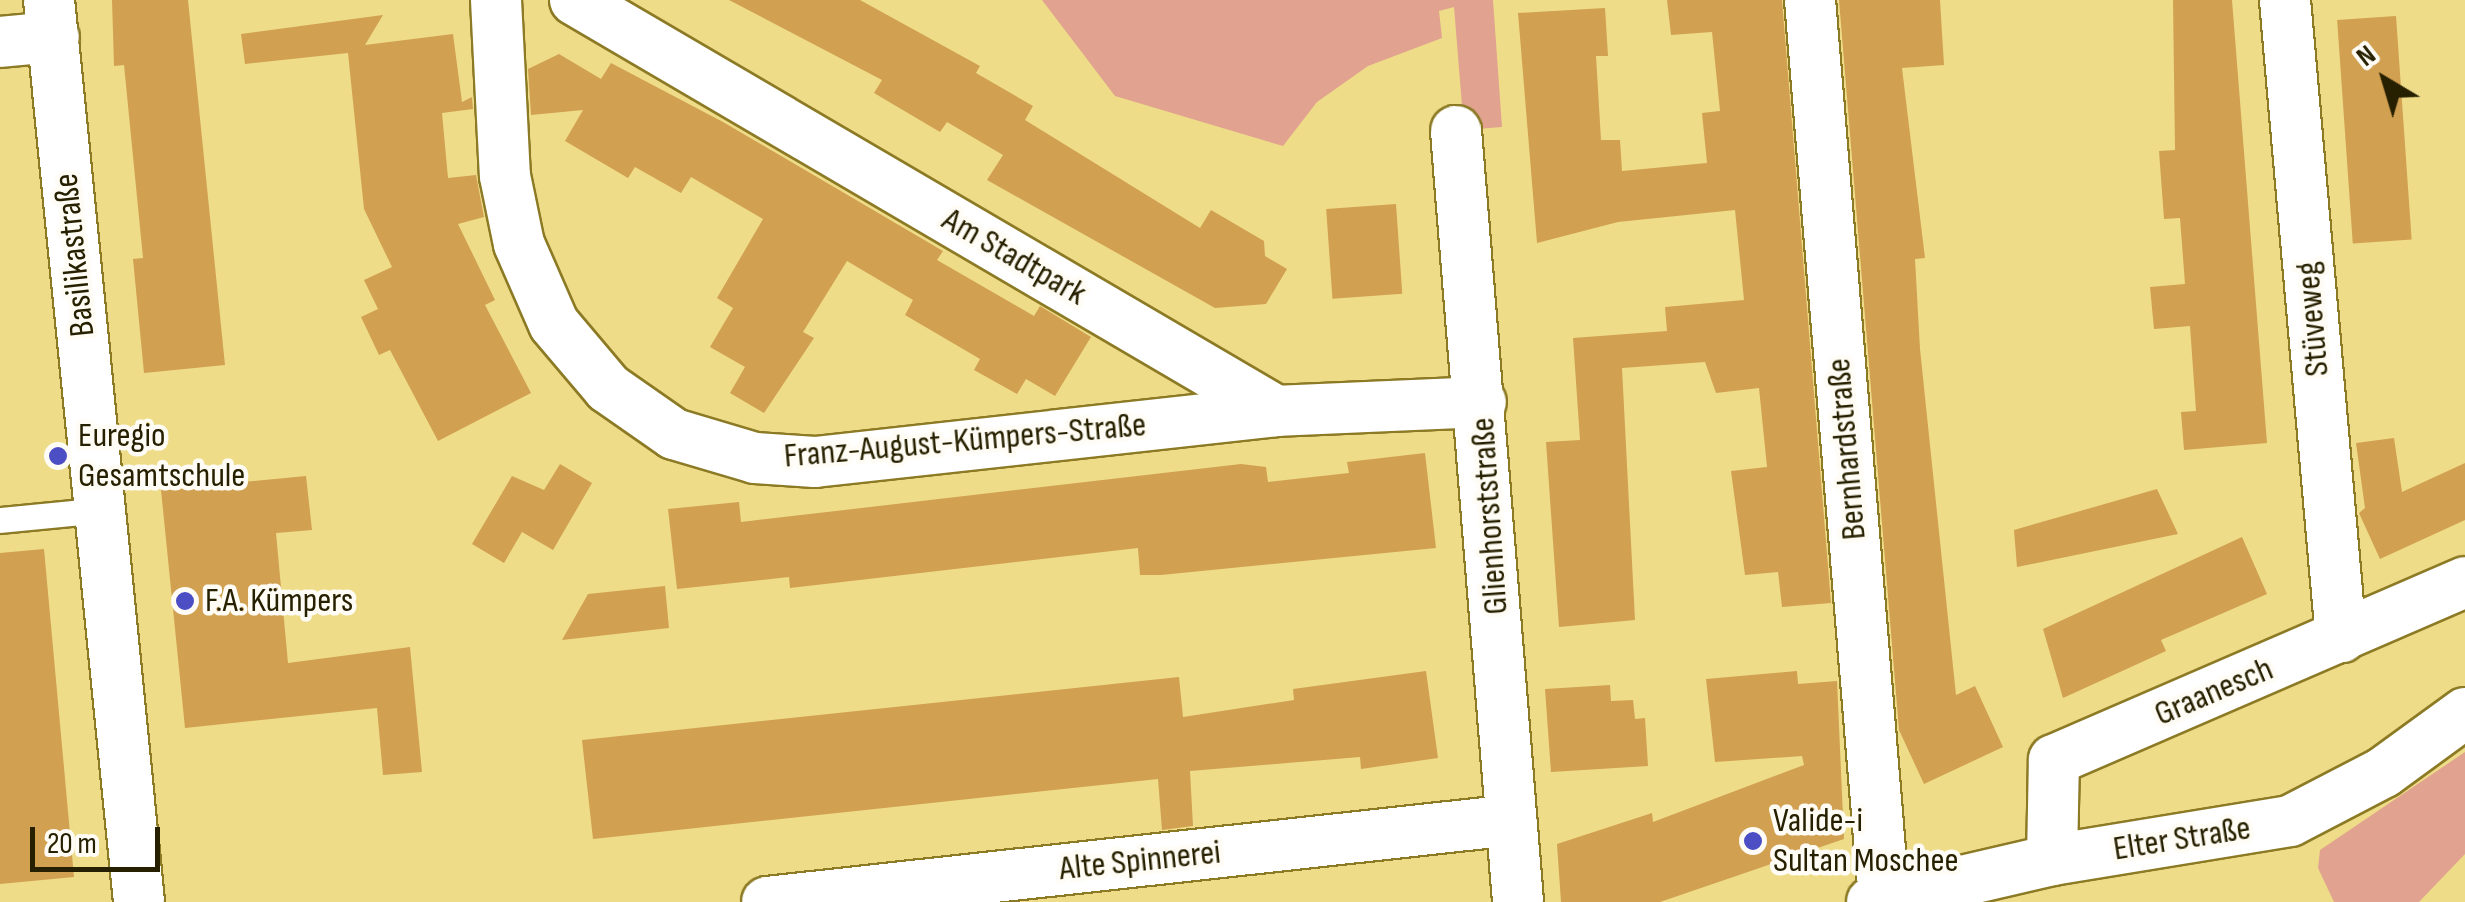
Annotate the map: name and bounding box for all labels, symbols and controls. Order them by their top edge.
north arrow [2335,30,2435,130]
text: N [2350,38,2382,74]
street label: Basilikastraße [46,171,104,339]
street label: Am Stadtpark [935,199,1093,315]
street label: Stüveweg [2287,260,2339,378]
street label: Bernhardstraße [1818,356,1876,542]
street label: Franz-August-Kümpers-Straße [782,404,1148,478]
place label: Euregio Gesamtschule [78,415,245,497]
street label: Glienhorststraße [1462,416,1518,616]
marker: Euregio Gesamtschule [47,445,69,467]
place label: F.A. Kümpers [205,580,353,622]
marker: F.A. Kümpers [174,590,196,612]
street label: Graanesch [2148,648,2280,736]
place label: Valide-i Sultan Moschee [1773,800,1959,882]
scale bar [35,807,165,869]
street label: Elter Straße [2110,807,2254,871]
text: 20 m [47,826,97,862]
marker: Valide-i Sultan Moschee [1742,830,1764,852]
street label: Alte Spinnerei [1057,832,1223,890]

